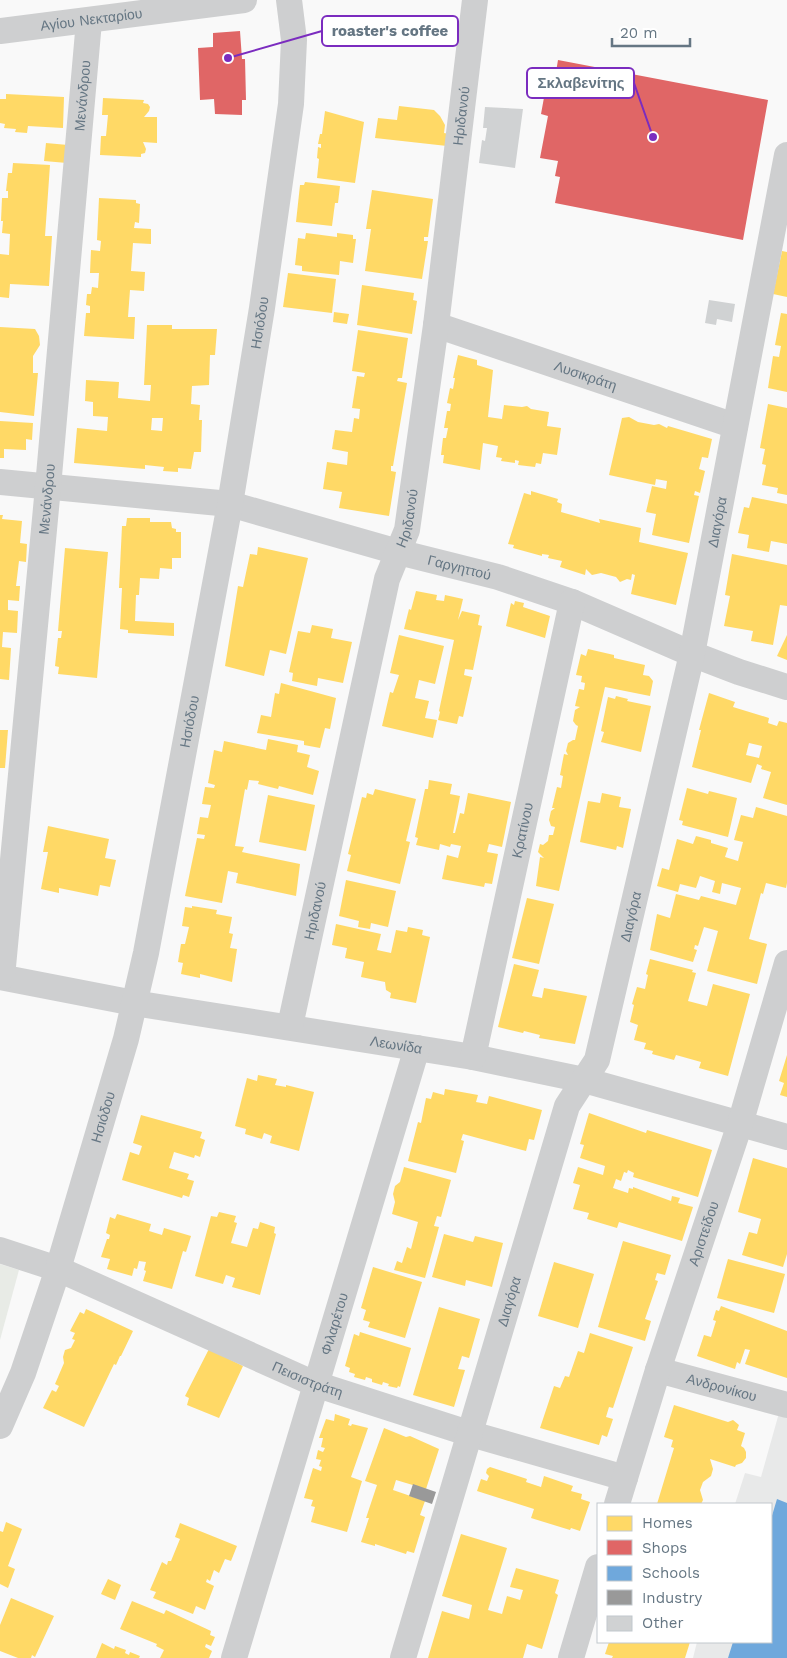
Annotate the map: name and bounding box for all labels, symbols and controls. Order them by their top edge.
street label: Αγίου Νεκταρίου [39,5,143,34]
scale bar [612,15,690,47]
callout: roaster's coffee [322,16,458,46]
text: roaster's coffee [332,22,449,40]
text: 20 m [620,24,658,42]
street label: Μενάνδρου [71,59,94,132]
callout: Σκλαβενίτης [527,68,634,98]
text: Σκλαβενίτης [537,74,625,92]
street label: Ηριδανού [450,85,473,146]
street label: Ησιόδου [247,296,272,350]
street label: Λυσικράτη [552,358,619,394]
street label: Μενάνδρου [36,463,58,535]
street label: Ηριδανού [393,488,421,550]
street label: Διαγόρα [704,495,730,549]
street label: Γαργηττού [426,552,493,583]
street label: Ησιόδου [177,694,202,749]
street label: Κρατίνου [509,801,536,860]
street label: Ηριδανού [301,880,329,941]
street label: Διαγόρα [617,890,644,944]
street label: Λεωνίδα [369,1033,423,1057]
street label: Ησιόδου [88,1089,118,1145]
street label: Αριστείδου [685,1199,722,1268]
street label: Διαγόρα [494,1274,524,1328]
street label: Φιλαρέτου [317,1291,351,1357]
street label: Πεισιστράτη [270,1358,345,1400]
street label: Ανδρονίκου [685,1370,759,1404]
legend [597,1503,772,1643]
text: Homes [642,1514,693,1532]
text: Shops [642,1539,687,1557]
text: Schools [642,1564,700,1582]
text: Industry [642,1589,703,1607]
text: Other [642,1614,684,1632]

